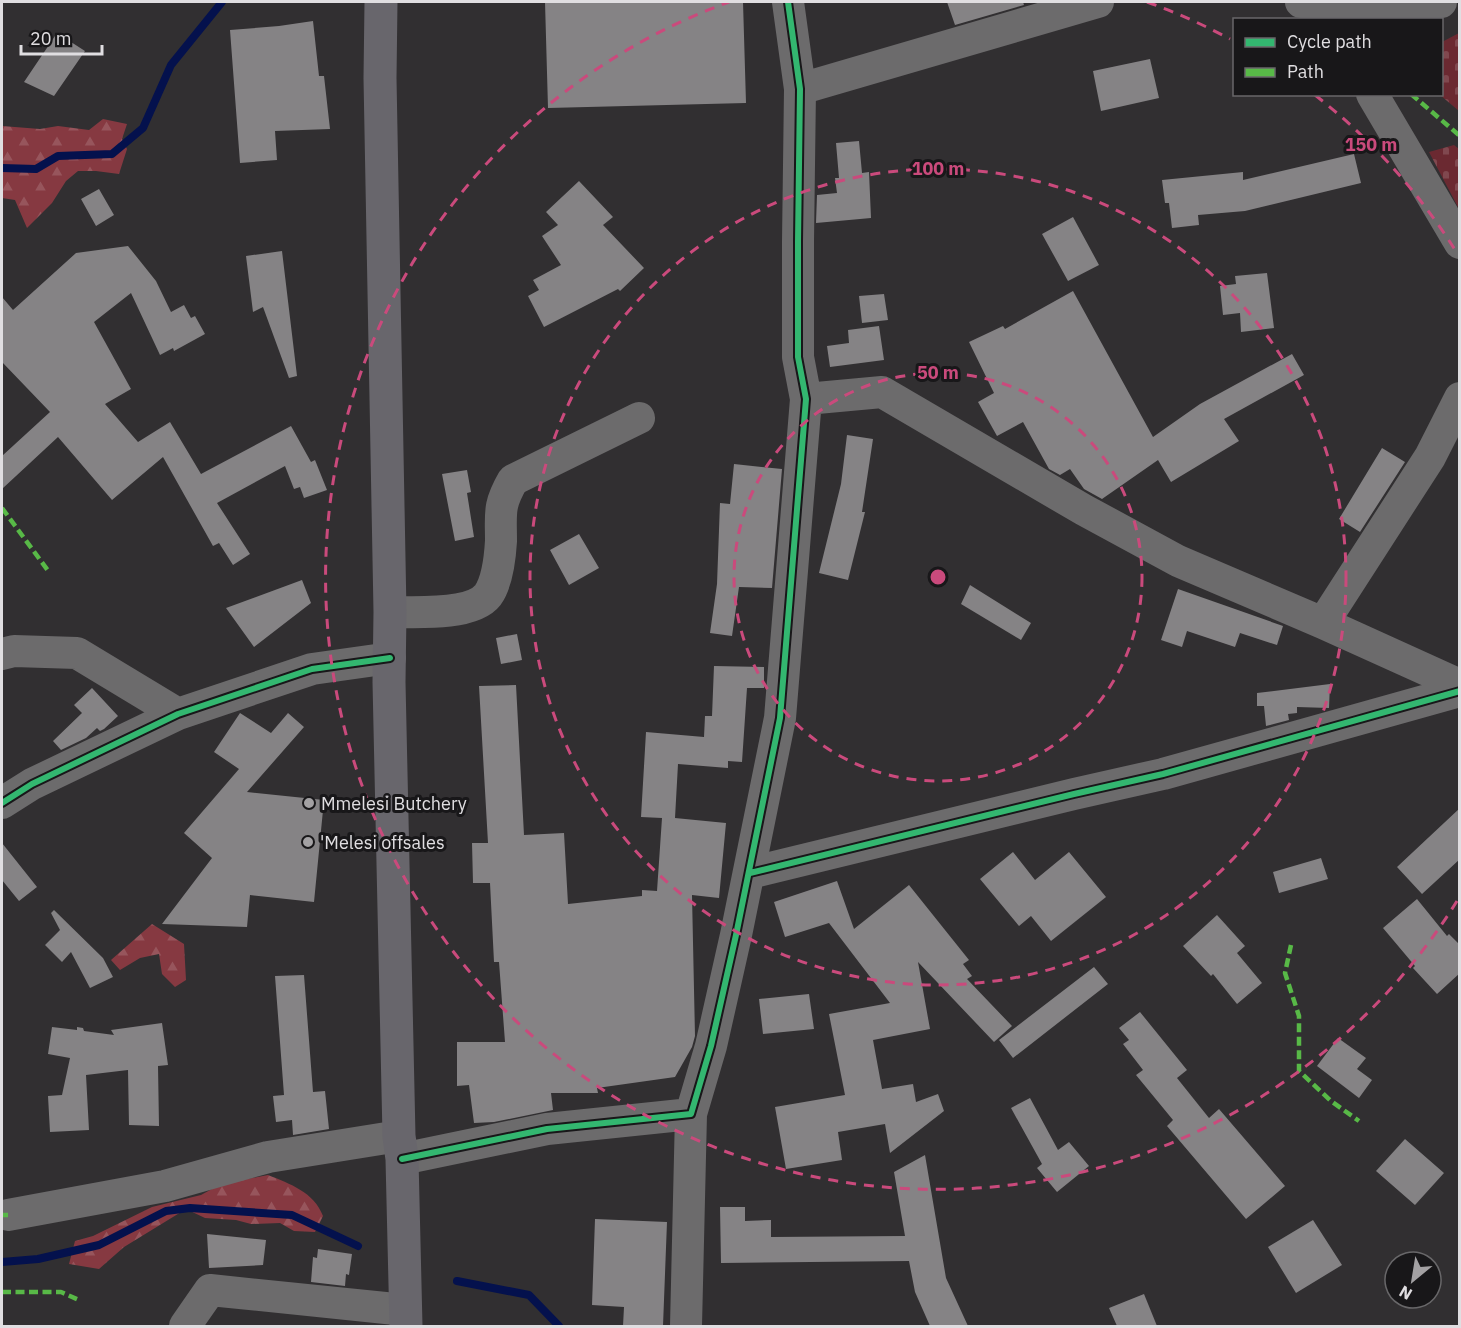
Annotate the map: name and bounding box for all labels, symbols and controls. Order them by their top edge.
scale bar [21,18,102,56]
legend [1233,18,1443,96]
text: 20 m [30,27,72,50]
text: Cycle path [1287,30,1372,53]
text: Path [1287,60,1324,83]
text: 150 m [1345,133,1397,156]
text: 100 m [912,157,964,180]
text: 50 m [917,361,959,384]
centre of rings [928,567,948,587]
place label: Mmelesi Butchery [321,792,467,815]
marker: Mmelesi Butchery [302,796,316,810]
place label: 'Melesi offsales [320,831,445,854]
marker: 'Melesi offsales [301,835,315,849]
north arrow [1383,1250,1443,1310]
text: N [1395,1281,1416,1305]

